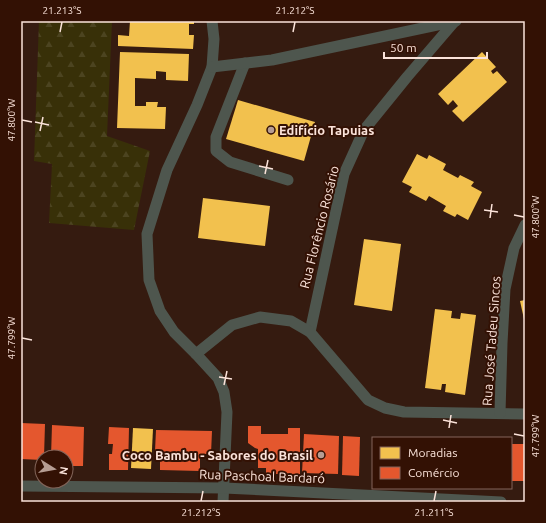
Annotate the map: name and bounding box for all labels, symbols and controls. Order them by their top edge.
text: 21.213°S [42,5,82,16]
text: 21.212°S [275,5,315,16]
scale bar [384,34,487,60]
text: 50 m [390,41,417,54]
text: 47.800°W [6,98,17,142]
place label: Edifício Tapuias [279,123,374,137]
marker: Edifício Tapuias [266,125,276,135]
street label: Rua Florêncio Rosário [297,164,341,290]
text: 47.800°W [530,195,541,239]
street label: Rua José Tadeu Sincos [479,275,503,406]
text: 47.799°W [6,316,17,360]
text: 47.799°W [530,414,541,458]
legend [372,437,512,489]
text: Moradias [408,446,457,459]
place label: Coco Bambu - Sabores do Brasil [122,448,313,462]
north arrow [34,449,74,489]
marker: Coco Bambu - Sabores do Brasil [316,450,326,460]
text: N [57,466,70,476]
text: Comércio [408,466,459,479]
street label: Rua Paschoal Bardaró [199,467,325,485]
text: 21.212°S [181,507,221,518]
text: 21.211°S [414,507,454,518]

